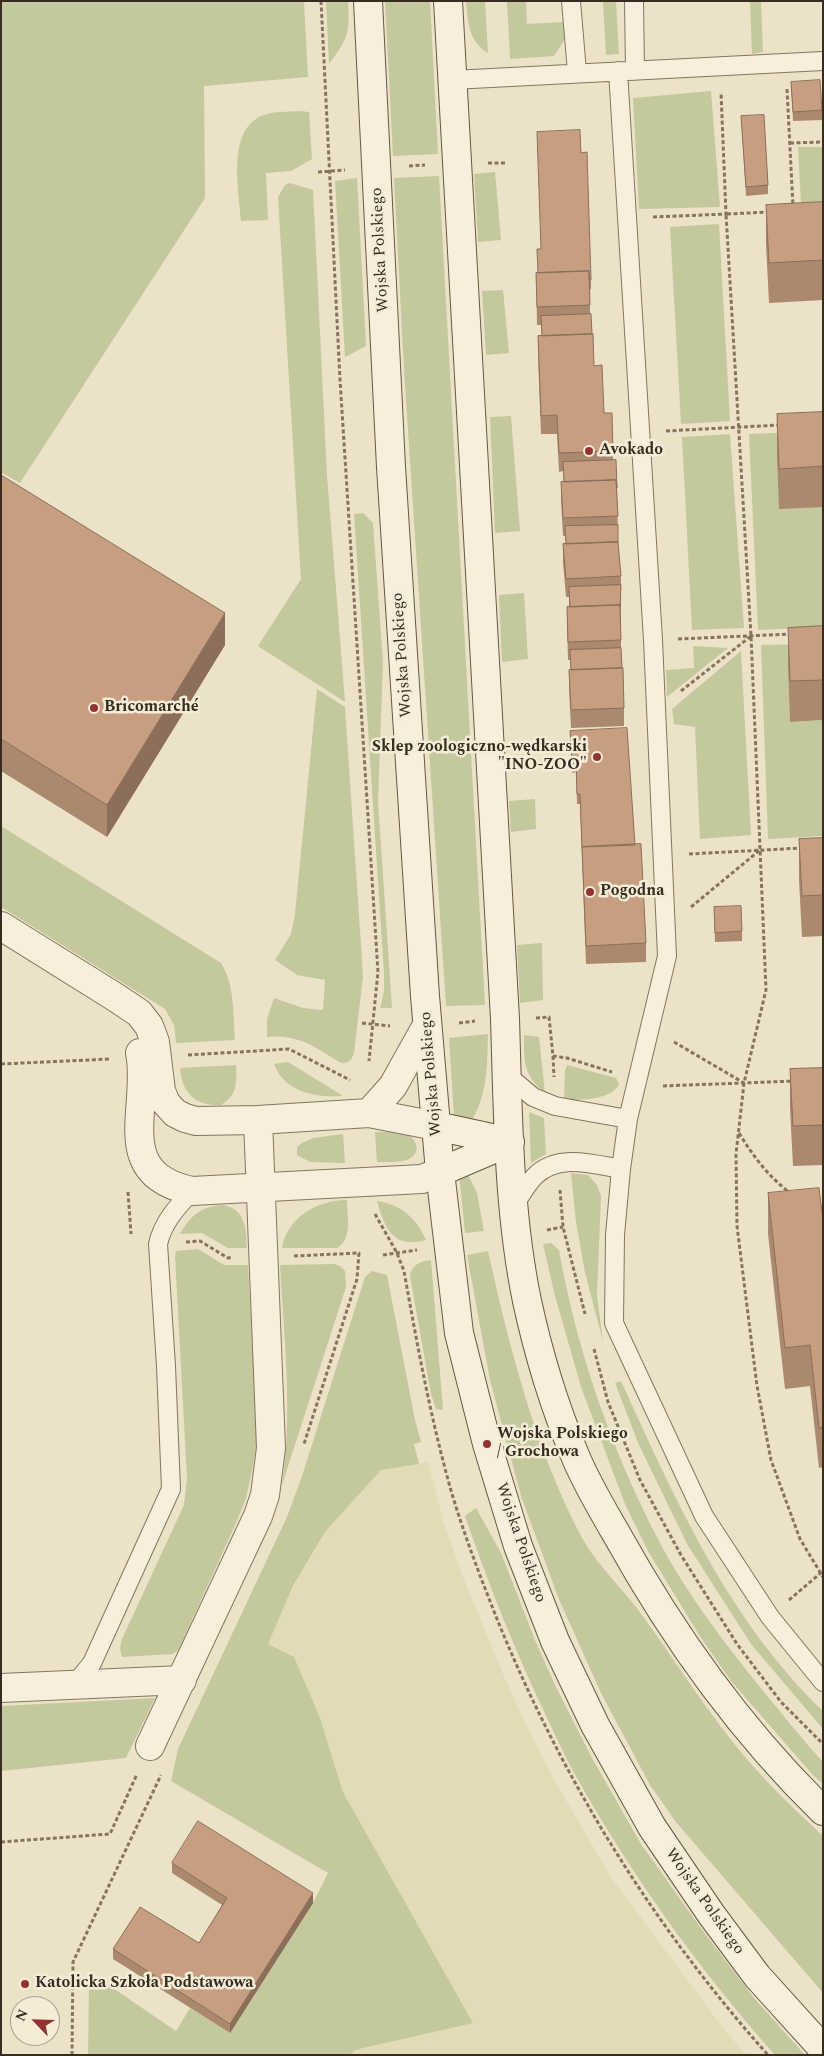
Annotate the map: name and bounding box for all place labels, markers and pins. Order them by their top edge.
place label: Avokado [599,441,663,461]
marker: Avokado [583,445,595,457]
place label: Bricomarché [104,698,199,718]
marker: Bricomarché [88,702,100,714]
place label: Sklep zoologiczno-wędkarski "INO-ZOO" [372,738,587,776]
marker: Sklep zoologiczno-wędkarski "INO-ZOO" [591,751,603,763]
place label: Pogodna [600,882,664,902]
marker: Pogodna [584,886,596,898]
place label: Wojska Polskiego / Grochowa [497,1425,628,1463]
marker: Wojska Polskiego / Grochowa [481,1438,493,1450]
place label: Katolicka Szkoła Podstawowa [35,1974,254,1994]
marker: Katolicka Szkoła Podstawowa [19,1978,31,1990]

